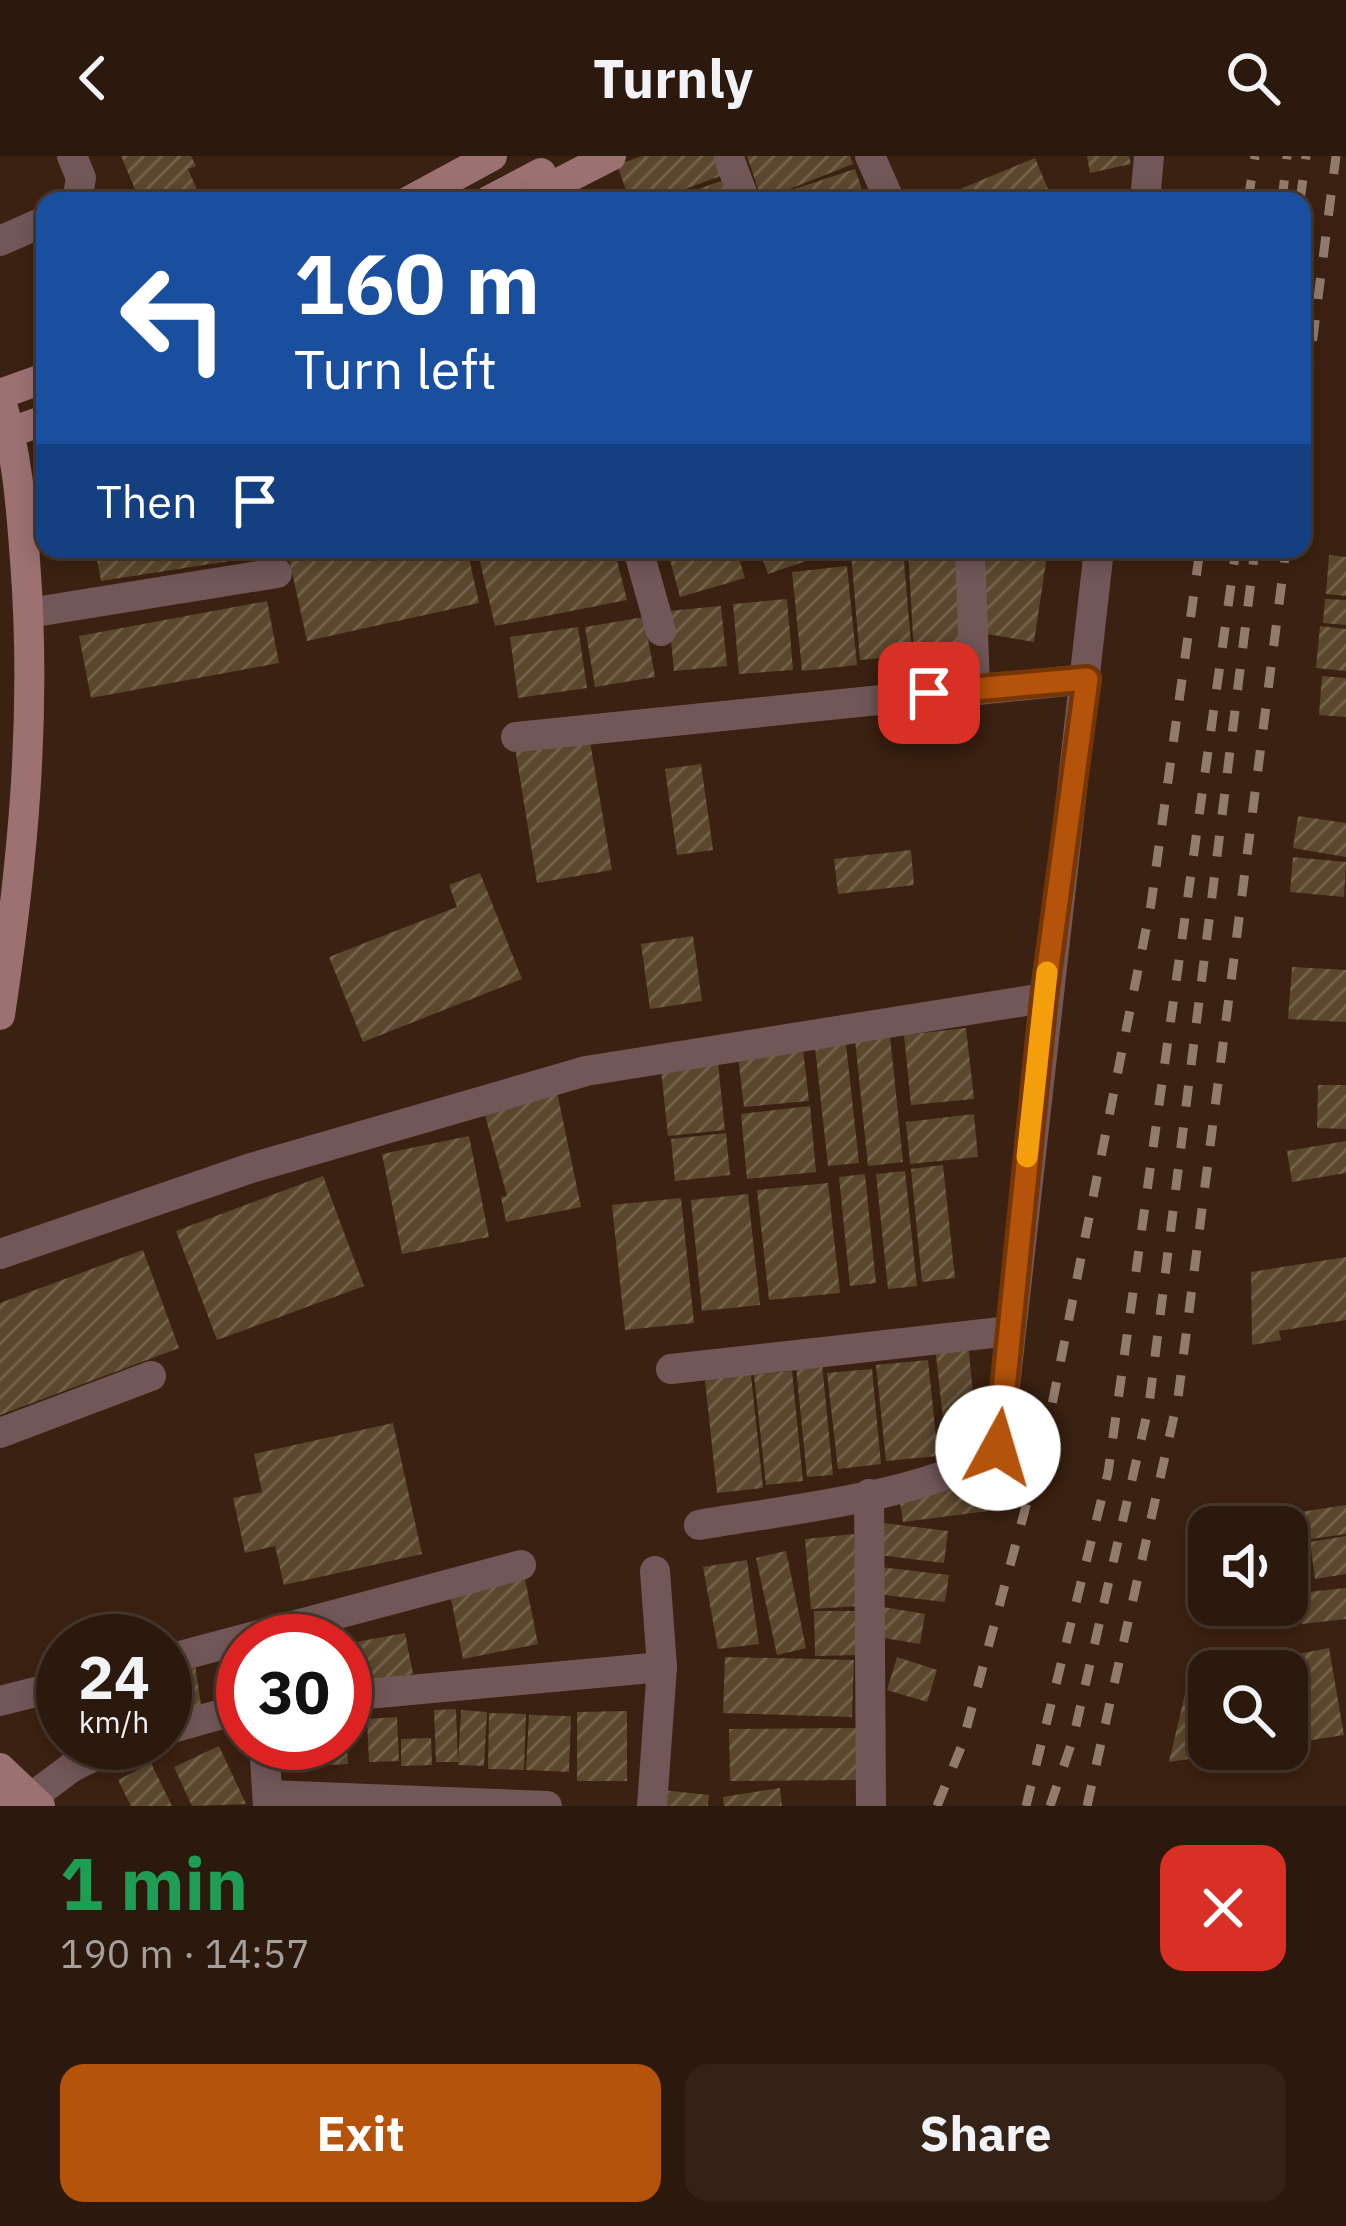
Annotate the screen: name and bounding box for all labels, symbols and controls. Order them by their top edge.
text: Turnly [593,43,753,113]
icon: back [60,45,126,111]
icon: search [1220,45,1286,111]
text: 160 m [294,228,540,337]
icon: left [96,240,252,396]
text: Turn left [294,334,497,404]
icon: arrive [222,468,288,534]
text: Then [96,472,198,530]
pin [878,642,980,744]
icon: arrive [896,660,962,726]
position arrow [935,1385,1061,1511]
map controls [1188,1506,1308,1770]
button: sound [1188,1506,1308,1626]
speed limit sign: 30 [216,1614,372,1770]
text: 24 [78,1637,150,1716]
button: search [1188,1650,1308,1770]
text: km/h [79,1702,149,1741]
text: 1 min [60,1836,248,1930]
button: close [1160,1845,1286,1971]
text: 190 m · 14:57 [60,1928,310,1979]
button: Exit [60,2064,661,2202]
button: Share [685,2064,1286,2202]

